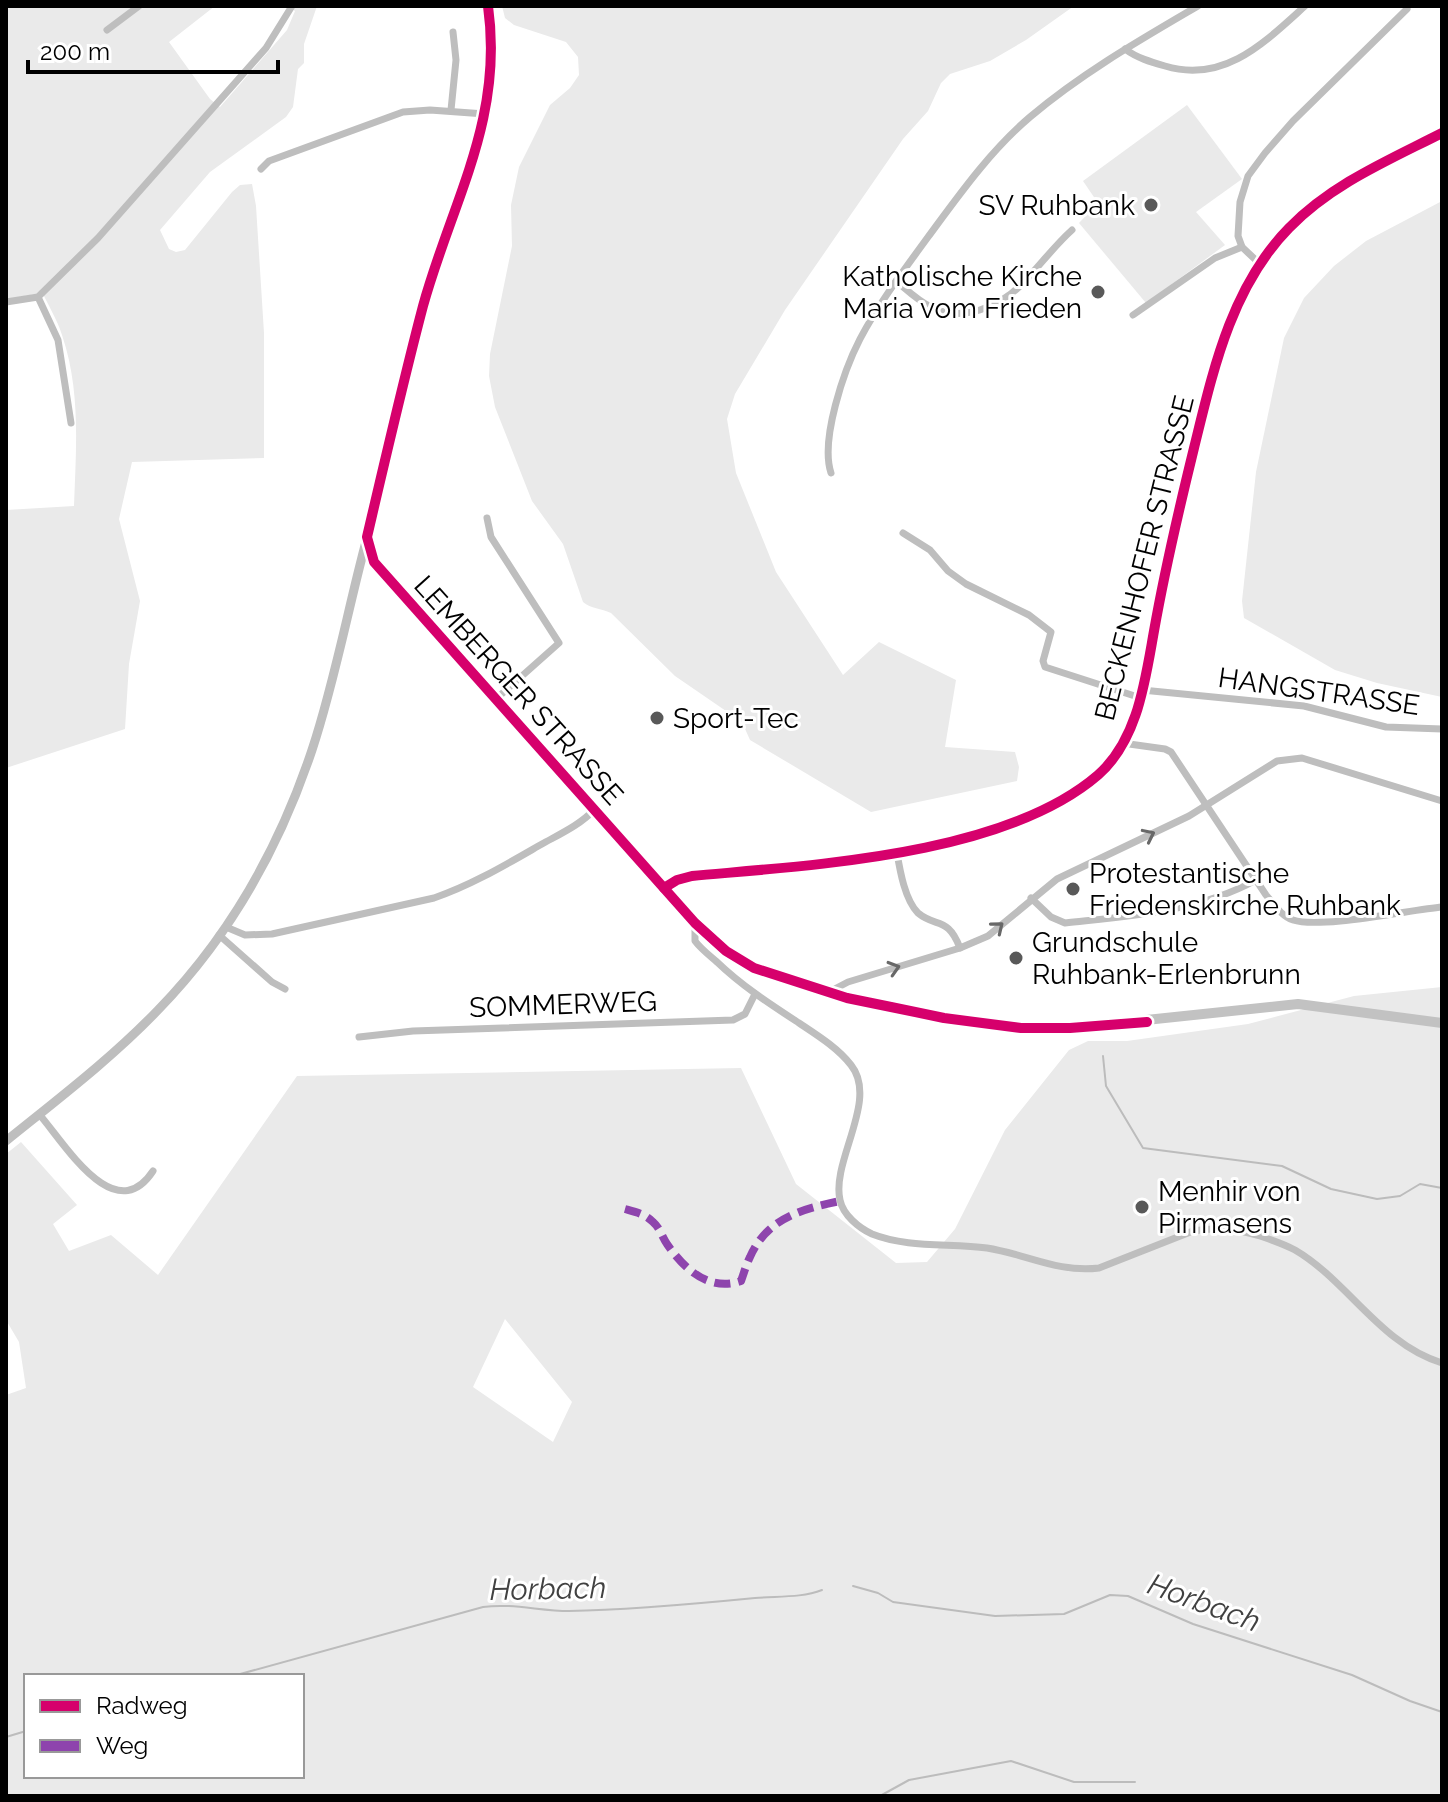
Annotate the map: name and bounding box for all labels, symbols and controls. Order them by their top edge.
scale bar [28,24,278,74]
text: 200 m [40,37,110,66]
place label: SV Ruhbank [979,189,1135,222]
marker: SV Ruhbank [1142,196,1160,214]
place label: Katholische Kirche Maria vom Frieden [842,260,1082,325]
marker: Katholische Kirche Maria vom Frieden [1089,283,1107,301]
street label: BECKENHOFER STRASSE [1088,392,1201,724]
street label: LEMBERGER STRASSE [407,569,630,811]
street label: HANGSTRASSE [1216,661,1422,722]
place label: Sport-Tec [673,702,799,735]
marker: Sport-Tec [648,709,666,727]
one-way arrow [1141,829,1155,845]
place label: Protestantische Friedenskirche Ruhbank [1089,857,1401,922]
marker: Protestantische Friedenskirche Ruhbank [1064,880,1082,898]
one-way arrow [989,922,1003,937]
place label: Grundschule Ruhbank-Erlenbrunn [1032,926,1301,991]
marker: Grundschule Ruhbank-Erlenbrunn [1007,949,1025,967]
one-way arrow [886,961,900,977]
street label: SOMMERWEG [469,985,658,1024]
place label: Menhir von Pirmasens [1158,1175,1300,1240]
marker: Menhir von Pirmasens [1133,1198,1151,1216]
water label: Horbach [1143,1566,1265,1639]
water label: Horbach [489,1570,607,1607]
legend [24,1674,304,1778]
text: Radweg [96,1691,188,1720]
text: Weg [96,1731,148,1760]

